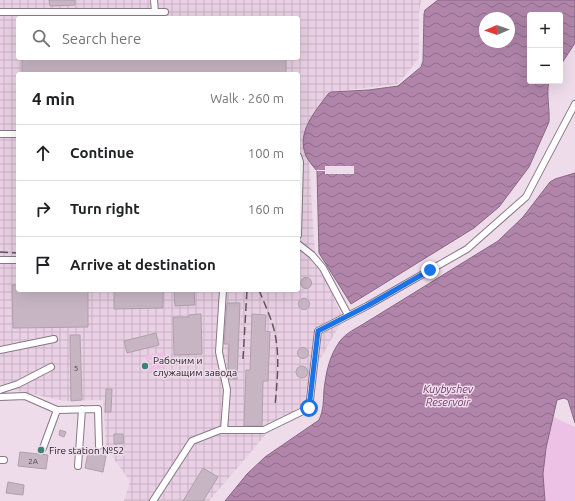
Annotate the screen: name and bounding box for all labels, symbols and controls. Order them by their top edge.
north arrow [479,12,515,48]
map controls [527,12,563,84]
button: + [527,12,563,48]
search box [16,16,300,60]
icon: search [30,27,52,49]
text: Search here [62,30,141,47]
button: − [527,48,563,84]
text: 4 min [32,89,75,108]
text: Walk · 260 m [210,91,284,105]
icon: ahead [32,142,54,164]
text: Continue [70,144,134,161]
text: 100 m [248,146,284,160]
icon: right [32,198,54,220]
text: Turn right [70,200,140,217]
text: 160 m [248,202,284,216]
icon: arrive [32,254,54,276]
text: Arrive at destination [70,256,216,273]
route end [421,261,439,279]
place label: Рабочим и служащим завода [153,355,237,378]
marker: Рабочим и служащим завода [140,361,150,371]
house number: 5 [74,364,78,373]
water label: Kuybyshev Reservoir [423,383,474,408]
route start [300,399,318,417]
marker: Fire station №52 [36,445,46,455]
place label: Fire station №52 [49,445,124,456]
house number: 2А [28,457,39,466]

